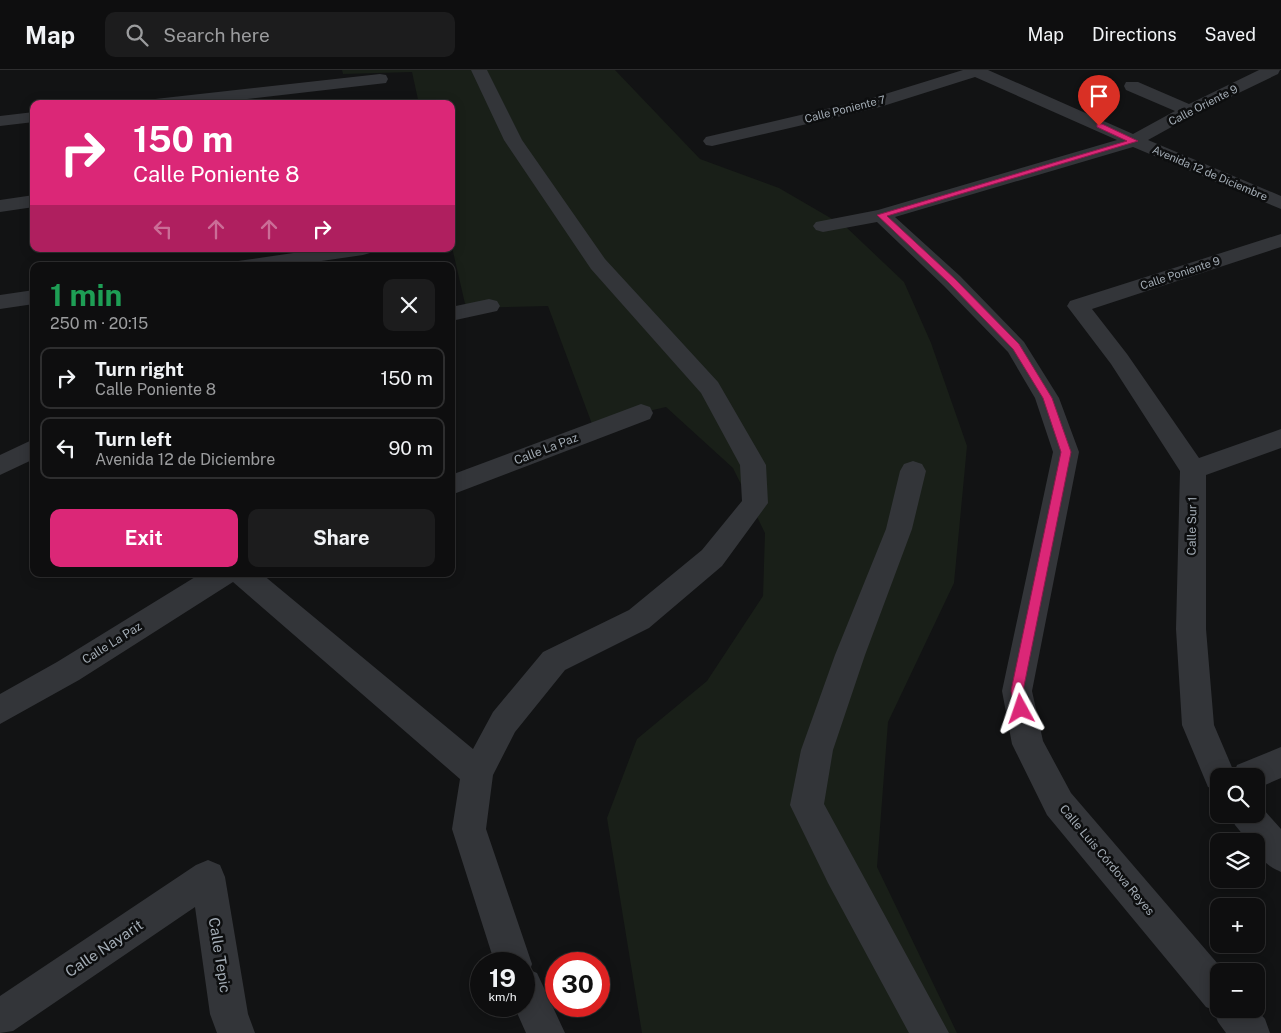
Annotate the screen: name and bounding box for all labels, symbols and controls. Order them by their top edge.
search box [105,12,455,57]
text: Map [25,21,75,49]
icon: search [123,21,151,49]
text: Search here [163,24,270,46]
text: Map [1027,24,1064,45]
text: Directions [1092,24,1177,45]
text: Saved [1205,24,1256,45]
pin [1078,75,1120,126]
icon: arrive [1085,82,1113,110]
street label: Calle Oriente 9 [1166,82,1240,128]
street label: Calle Poniente 7 [803,93,887,125]
text: 150 m [133,119,233,160]
icon: right [50,120,115,185]
street label: Avenida 12 de Diciembre [1151,143,1269,203]
text: Calle Poniente 8 [133,161,300,187]
icon: left [149,215,177,243]
icon: ahead [202,215,230,243]
icon: ahead [255,215,283,243]
icon: right [308,215,336,243]
street label: Calle Poniente 9 [1139,254,1221,292]
text: 1 min [50,277,122,313]
button: close [383,279,435,331]
text: 250 m · 20:15 [50,314,148,333]
text: Turn right [95,358,184,380]
icon: right [52,364,80,392]
text: 150 m [380,367,433,389]
text: Calle Poniente 8 [95,380,216,399]
text: Turn left [95,428,172,450]
street label: Calle La Paz [512,430,580,468]
icon: left [52,434,80,462]
text: 90 m [389,437,433,459]
text: Avenida 12 de Diciembre [95,450,275,469]
street label: Calle Sur 1 [1184,496,1200,556]
button: Exit [50,509,238,567]
button: Share [248,509,435,567]
street label: Calle La Paz [80,619,144,667]
position arrow [994,682,1046,734]
map controls [1210,768,1265,1018]
button: search [1210,768,1265,823]
street label: Calle Luis Córdova Reyes [1057,802,1157,918]
button: layers [1210,833,1265,888]
button: + [1210,898,1265,953]
street label: Calle Nayarit [62,916,146,980]
street label: Calle Tepic [206,916,234,994]
speed limit sign: 30 [545,952,610,1017]
text: 19 [489,963,516,993]
button: − [1210,963,1265,1018]
text: km/h [488,990,517,1004]

